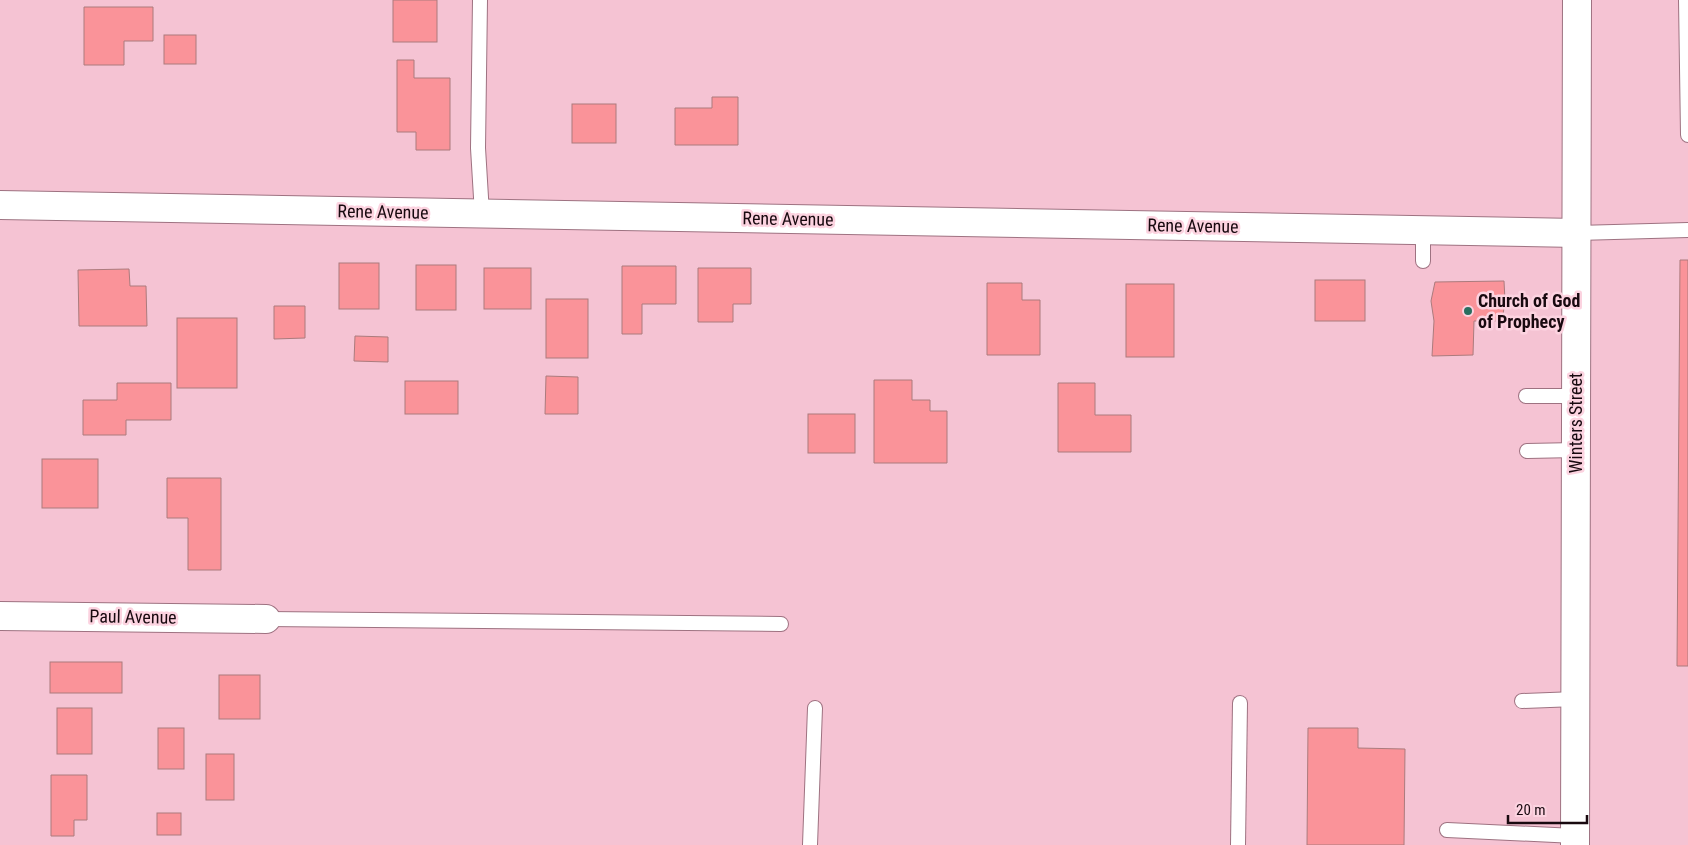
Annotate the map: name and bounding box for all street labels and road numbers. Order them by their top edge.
street label: Rene Avenue [337,200,429,223]
street label: Rene Avenue [742,207,834,230]
street label: Rene Avenue [1147,214,1239,237]
street label: Winters Street [1565,373,1586,473]
street label: Paul Avenue [89,605,177,628]

